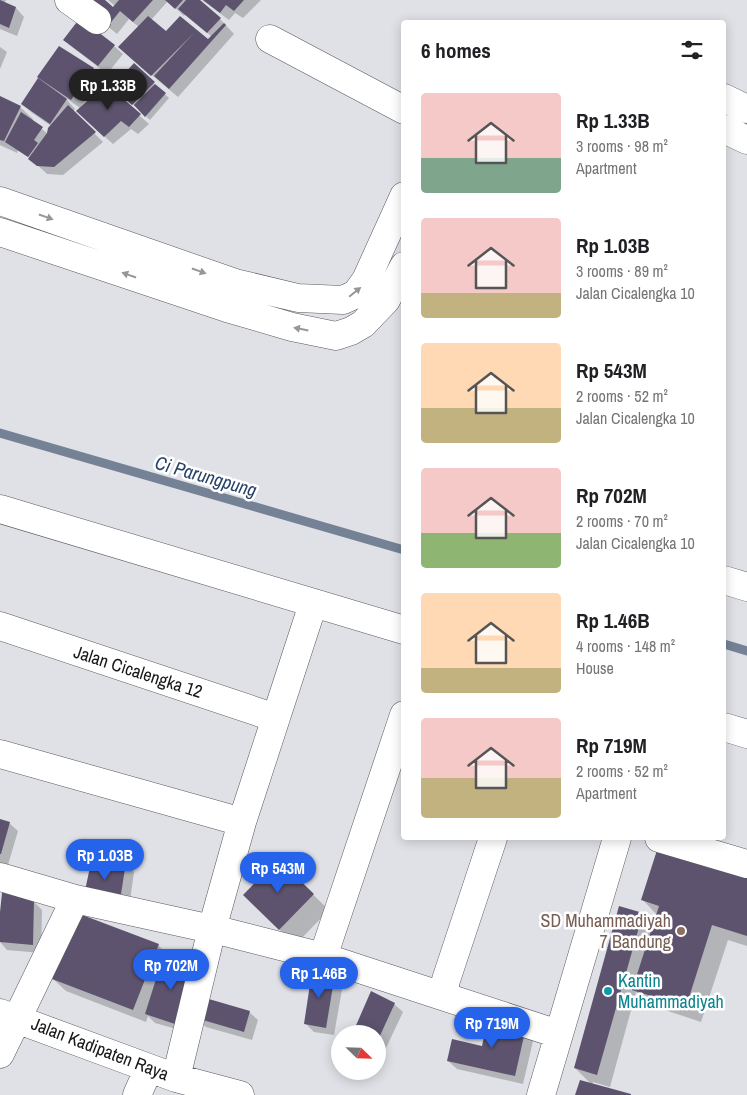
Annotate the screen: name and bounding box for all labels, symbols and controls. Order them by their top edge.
text: 6 homes [421,36,491,65]
icon: filters [678,36,706,64]
pin: Rp 1.33B [56,68,160,111]
text: Rp 1.33B [80,74,136,96]
text: Rp 1.33B [576,106,650,135]
icon: home [461,113,521,173]
text: 3 rooms · 98 m² [576,135,668,157]
text: Apartment [576,157,637,179]
one-way arrow [39,213,54,221]
text: Rp 1.03B [576,231,650,260]
icon: home [461,238,521,298]
text: 3 rooms · 89 m² [576,260,668,282]
one-way arrow [192,267,207,275]
one-way arrow [122,271,137,278]
text: Jalan Cicalengka 10 [576,282,695,304]
one-way arrow [349,287,362,297]
one-way arrow [293,325,309,333]
text: Rp 543M [576,356,647,385]
icon: home [461,363,521,423]
text: 2 rooms · 52 m² [576,385,668,407]
text: Jalan Cicalengka 10 [576,407,695,429]
water label: Ci Parungpung [152,449,260,503]
text: Rp 702M [576,481,647,510]
icon: home [461,488,521,548]
text: 2 rooms · 70 m² [576,510,668,532]
text: Jalan Cicalengka 10 [576,532,695,554]
text: Rp 1.46B [576,606,650,635]
icon: home [461,613,521,673]
text: 4 rooms · 148 m² [576,635,675,657]
street label: Jalan Cicalengka 12 [71,639,206,704]
text: House [576,657,614,679]
text: Rp 719M [576,731,647,760]
icon: home [461,738,521,798]
text: 2 rooms · 52 m² [576,760,668,782]
text: Apartment [576,782,637,804]
pin: Rp 1.03B [53,838,157,881]
text: Rp 1.03B [77,844,133,866]
pin: Rp 543M [232,852,324,894]
text: Rp 543M [251,857,305,879]
place label: SD Muhammadiyah 7 Bandung [541,908,672,954]
marker: SD Muhammadiyah 7 Bandung [675,925,687,937]
pin: Rp 702M [125,948,217,991]
text: Rp 702M [144,954,198,976]
pin: Rp 1.46B [267,956,371,999]
text: Rp 1.46B [291,962,347,984]
place label: Kantin Muhammadiyah [618,968,724,1014]
marker: Kantin Muhammadiyah [602,985,614,997]
pin: Rp 719M [446,1006,538,1049]
street label: Jalan Kadipaten Raya [28,1011,172,1086]
text: Rp 719M [465,1012,519,1034]
north arrow [331,1025,386,1080]
map controls [331,1025,386,1080]

